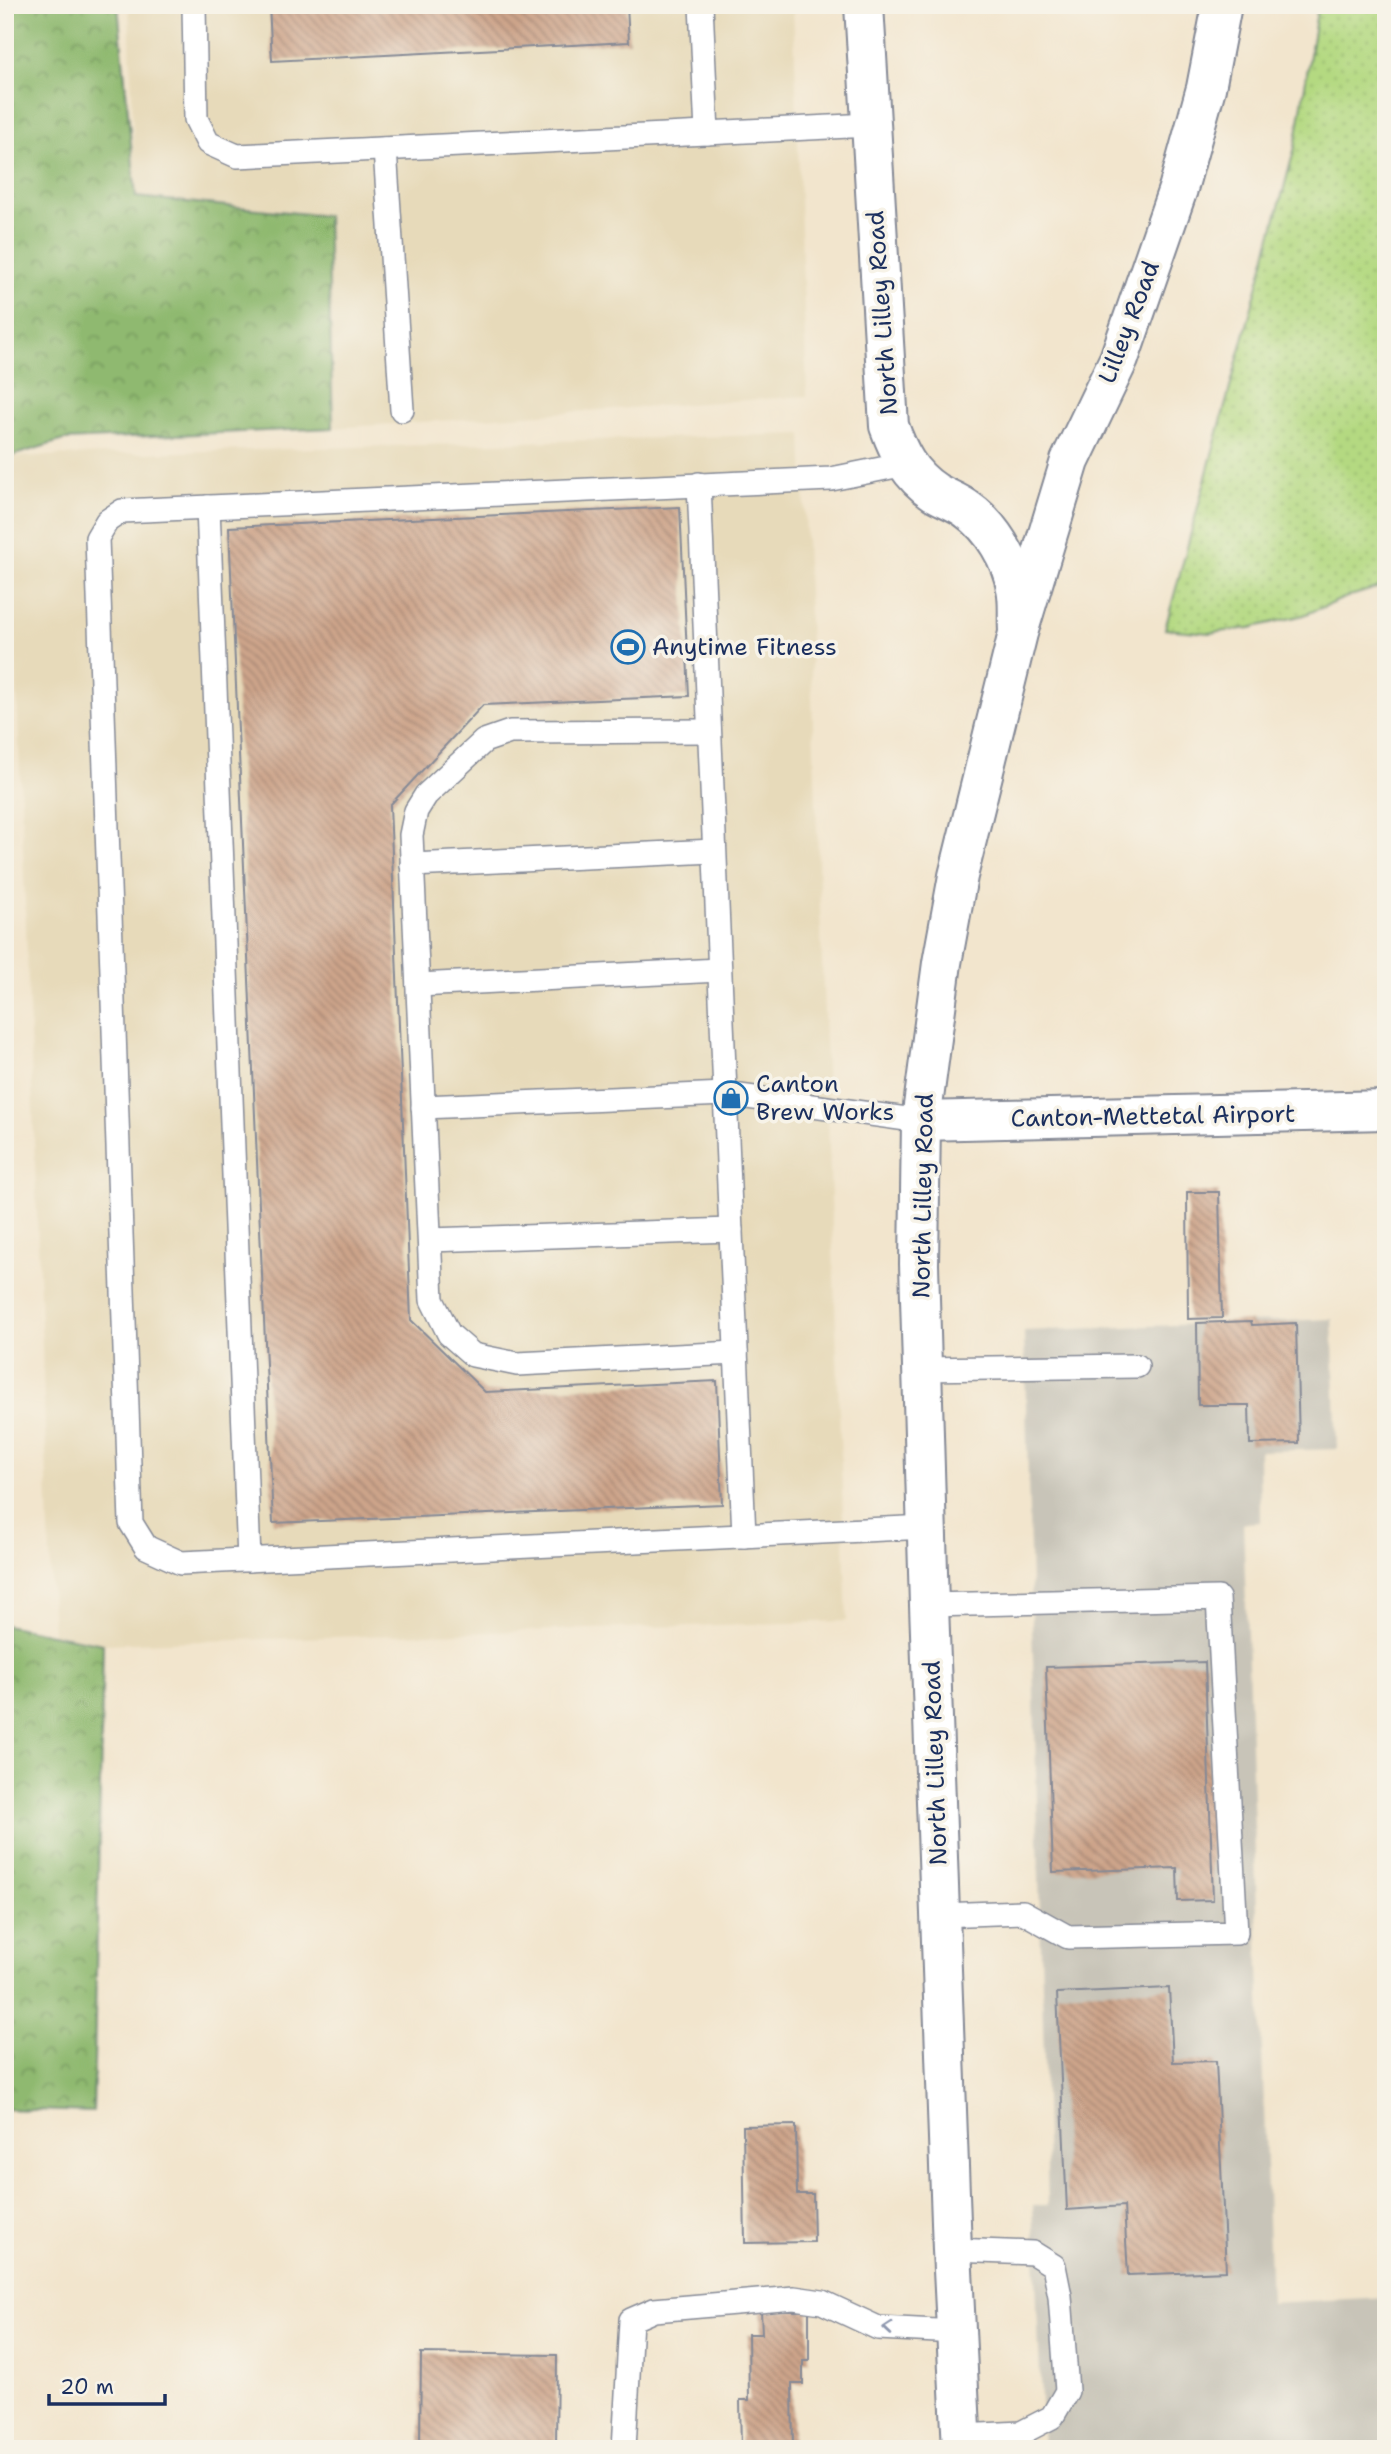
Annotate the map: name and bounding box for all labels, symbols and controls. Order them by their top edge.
street label: North Lilley Road [859,210,905,416]
street label: Lilley Road [1091,256,1167,388]
sports icon: Anytime Fitness [609,628,647,666]
place label: Anytime Fitness [652,631,837,663]
place label: Canton Brew Works [756,1068,894,1128]
shop icon: Canton Brew Works [712,1079,750,1117]
street label: North Lilley Road [905,1093,941,1299]
street label: Canton-Mettetal Airport [1010,1098,1296,1134]
street label: North Lilley Road [915,1660,955,1866]
one-way arrow [883,2321,894,2336]
scale bar [49,2363,164,2407]
text: 20 m [60,2373,114,2401]

